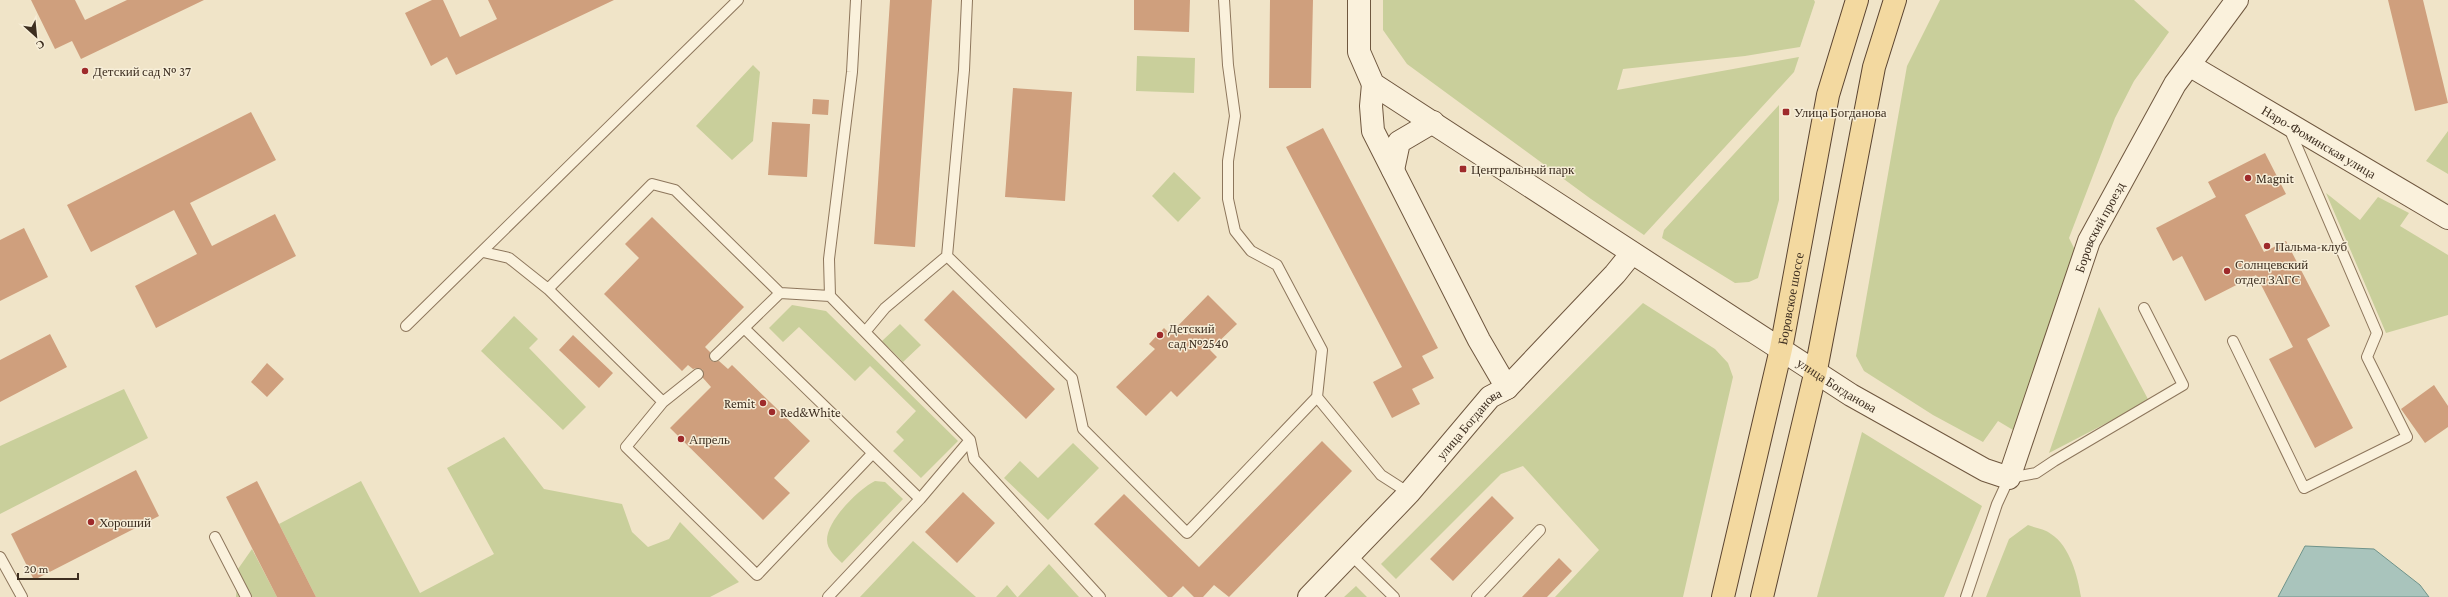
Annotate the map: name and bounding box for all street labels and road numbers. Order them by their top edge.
street label: Наро-Фоминская улица [2259,103,2379,182]
street label: Боровский проезд [2072,179,2128,275]
street label: Боровское шоссе [1775,251,1807,346]
street label: улица Богданова [1794,355,1879,416]
street label: улица Богданова [1433,385,1504,463]

